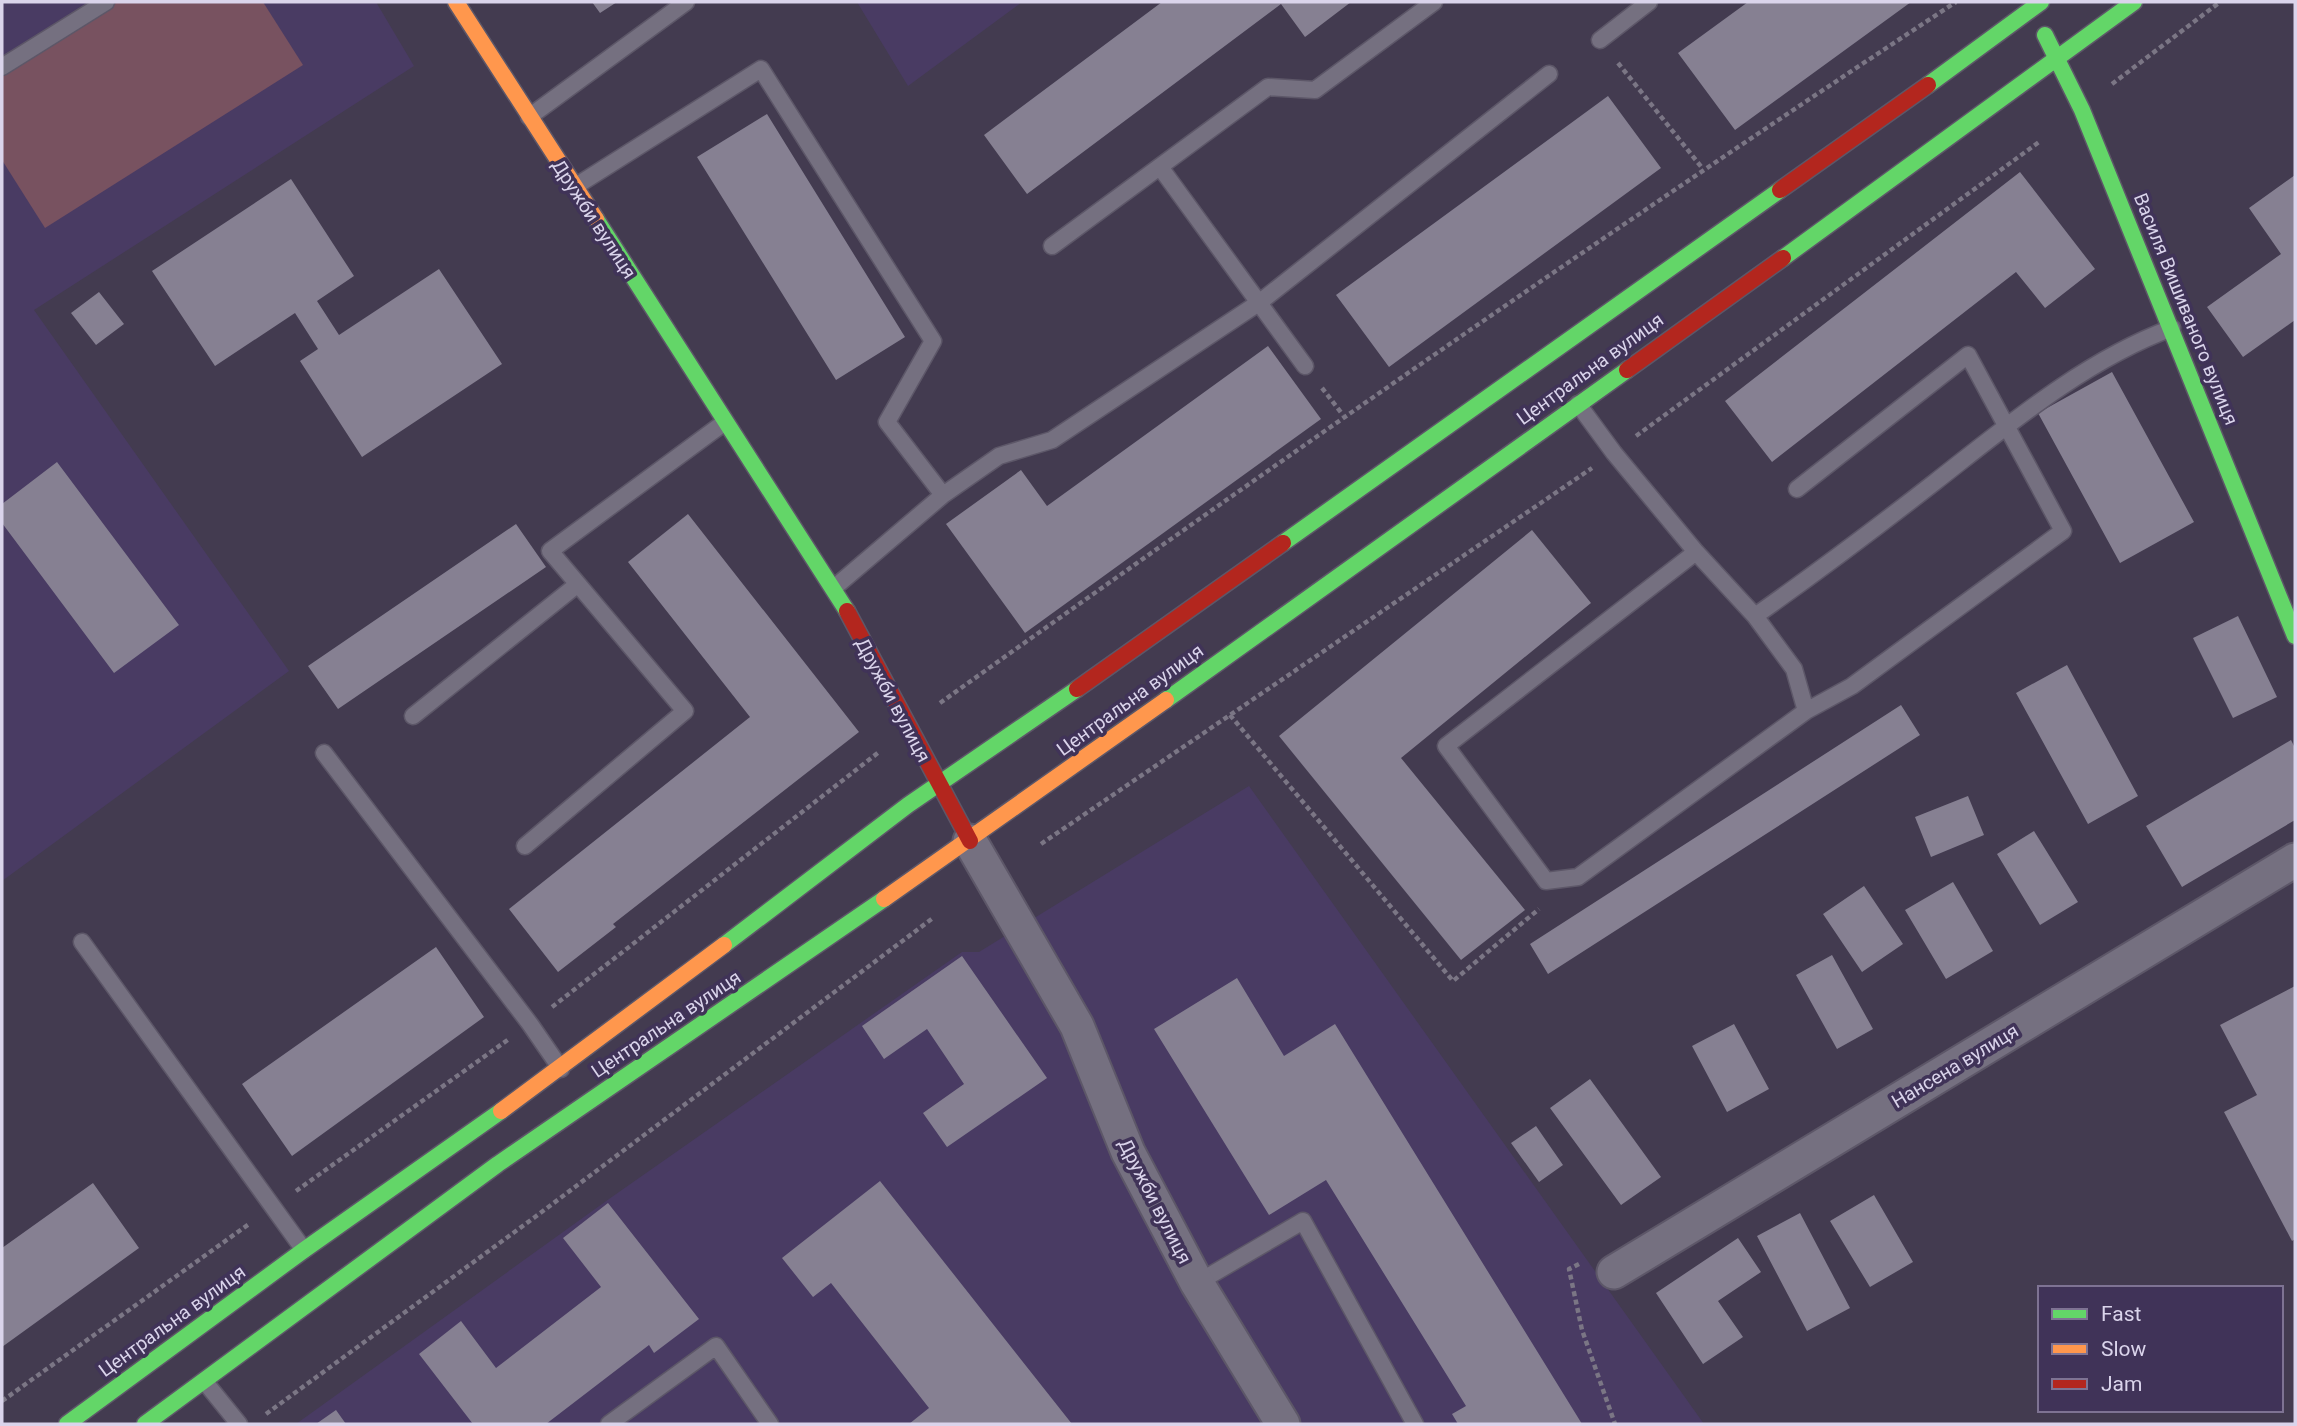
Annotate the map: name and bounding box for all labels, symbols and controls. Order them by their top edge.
street label: Дружби вулиця [547,155,641,283]
street label: Василя Вишиваного вулиця [2129,190,2243,428]
street label: Центральна вулиця [1512,308,1668,430]
street label: Дружби вулиця [851,634,935,766]
street label: Центральна вулиця [1052,639,1208,761]
street label: Центральна вулиця [587,965,745,1083]
street label: Нансена вулиця [1887,1019,2023,1113]
street label: Дружби вулиця [1114,1134,1196,1268]
street label: Центральна вулиця [94,1260,250,1382]
legend [2038,1286,2283,1412]
text: Fast [2101,1302,2142,1326]
text: Slow [2101,1337,2147,1361]
text: Jam [2101,1372,2142,1396]

